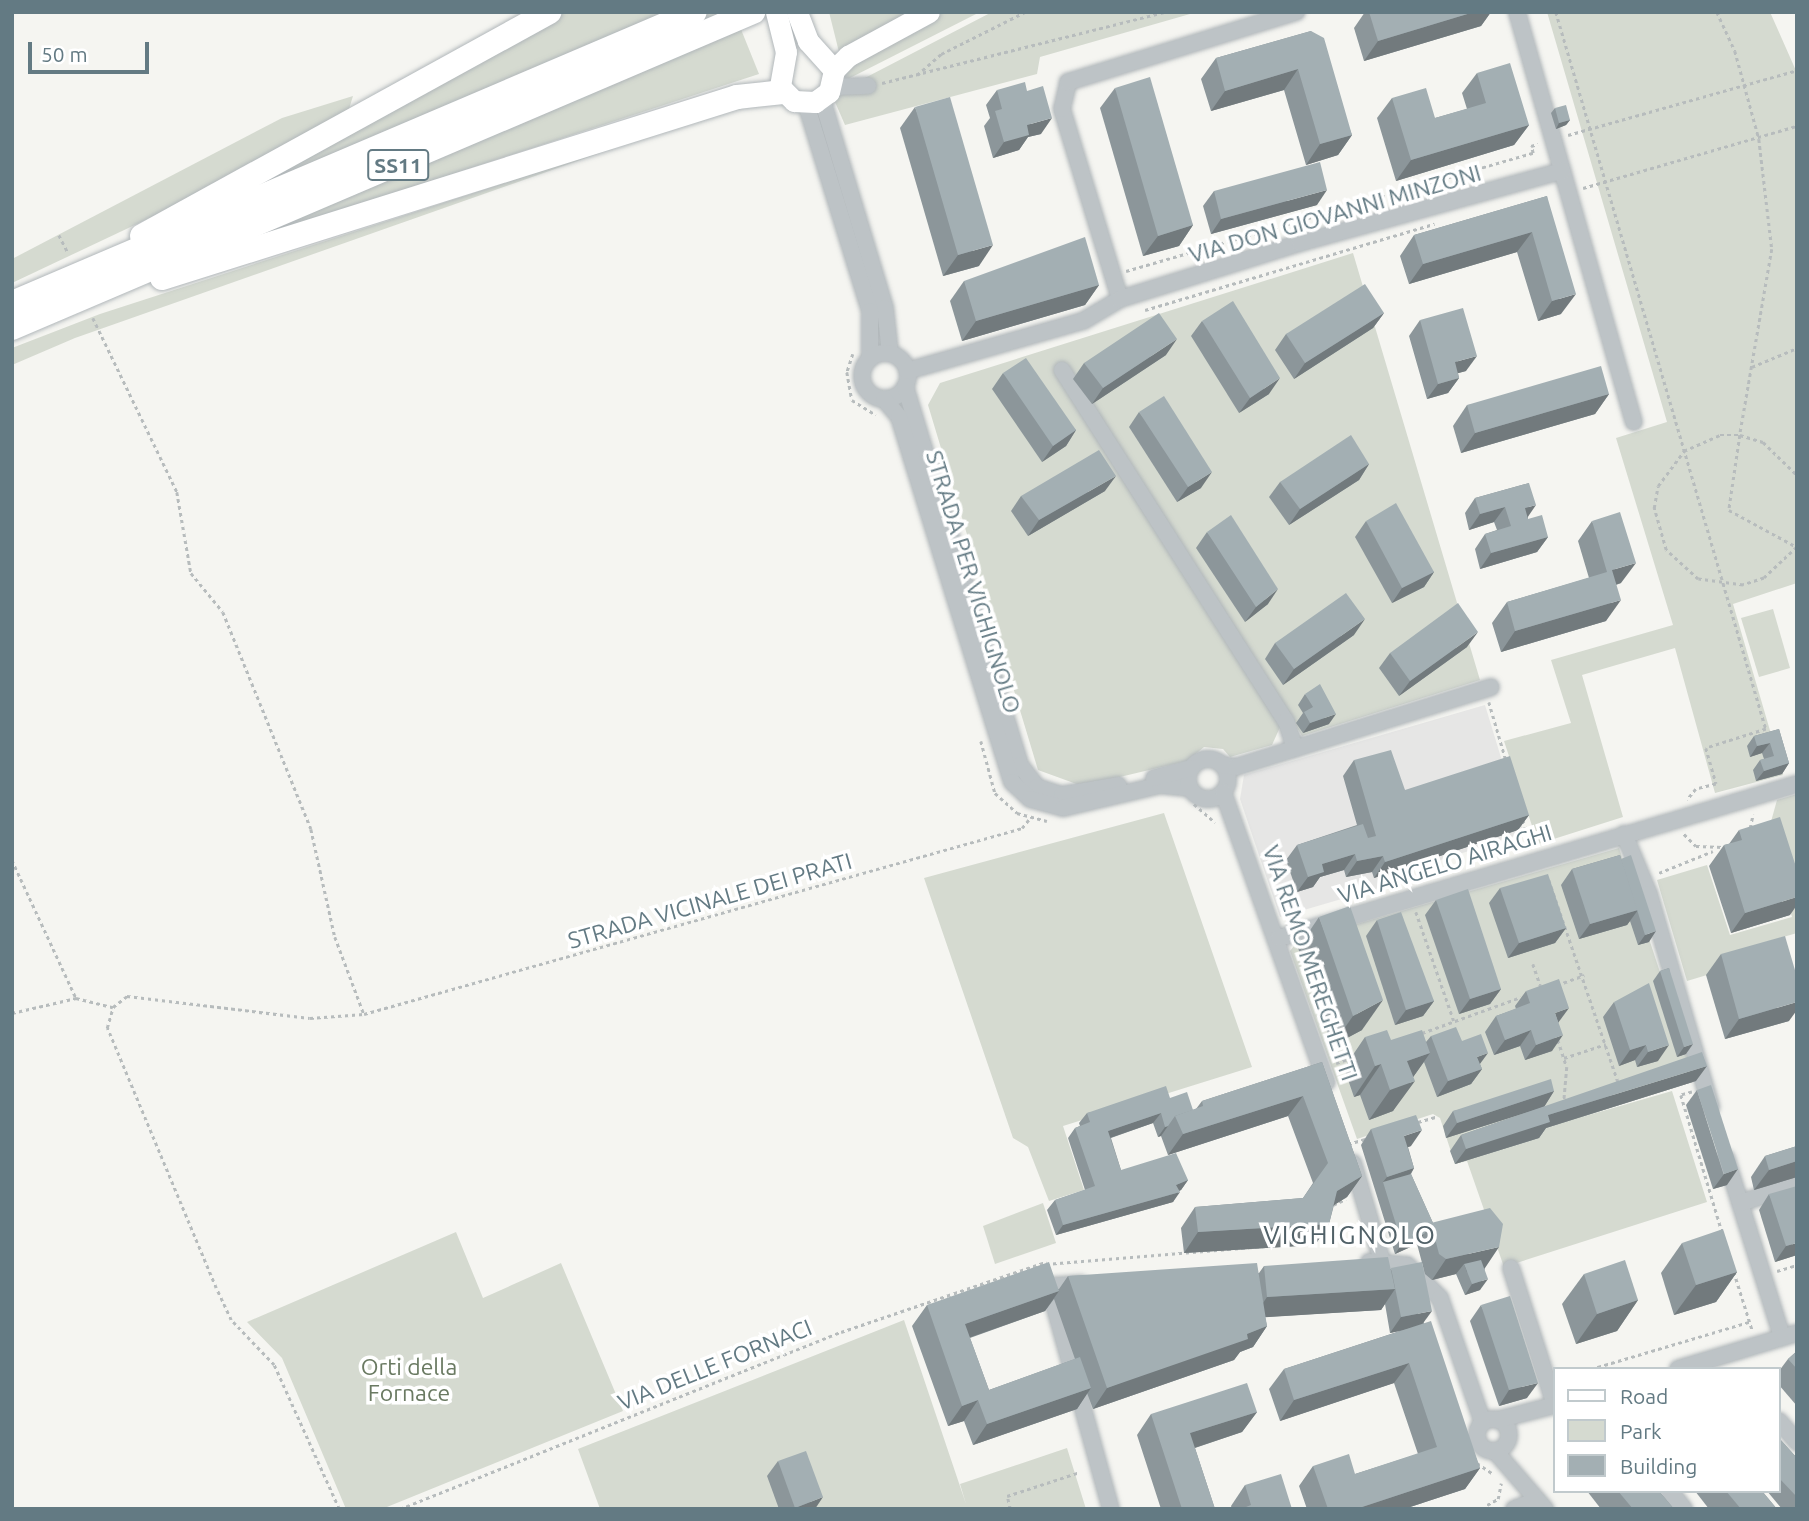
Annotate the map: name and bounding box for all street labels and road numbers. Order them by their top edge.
road number: SS11 [366,148,430,182]
street label: VIA DON GIOVANNI MINZONI [1186,159,1484,269]
street label: STRADA PER VIGHIGNOLO [920,447,1026,717]
street label: VIA ANGELO AIRAGHI [1335,818,1555,910]
street label: VIA REMO MEREGHETTI [1257,842,1363,1084]
street label: STRADA VICINALE DEI PRATI [565,847,855,955]
street label: VIA DELLE FORNACI [614,1313,816,1417]

